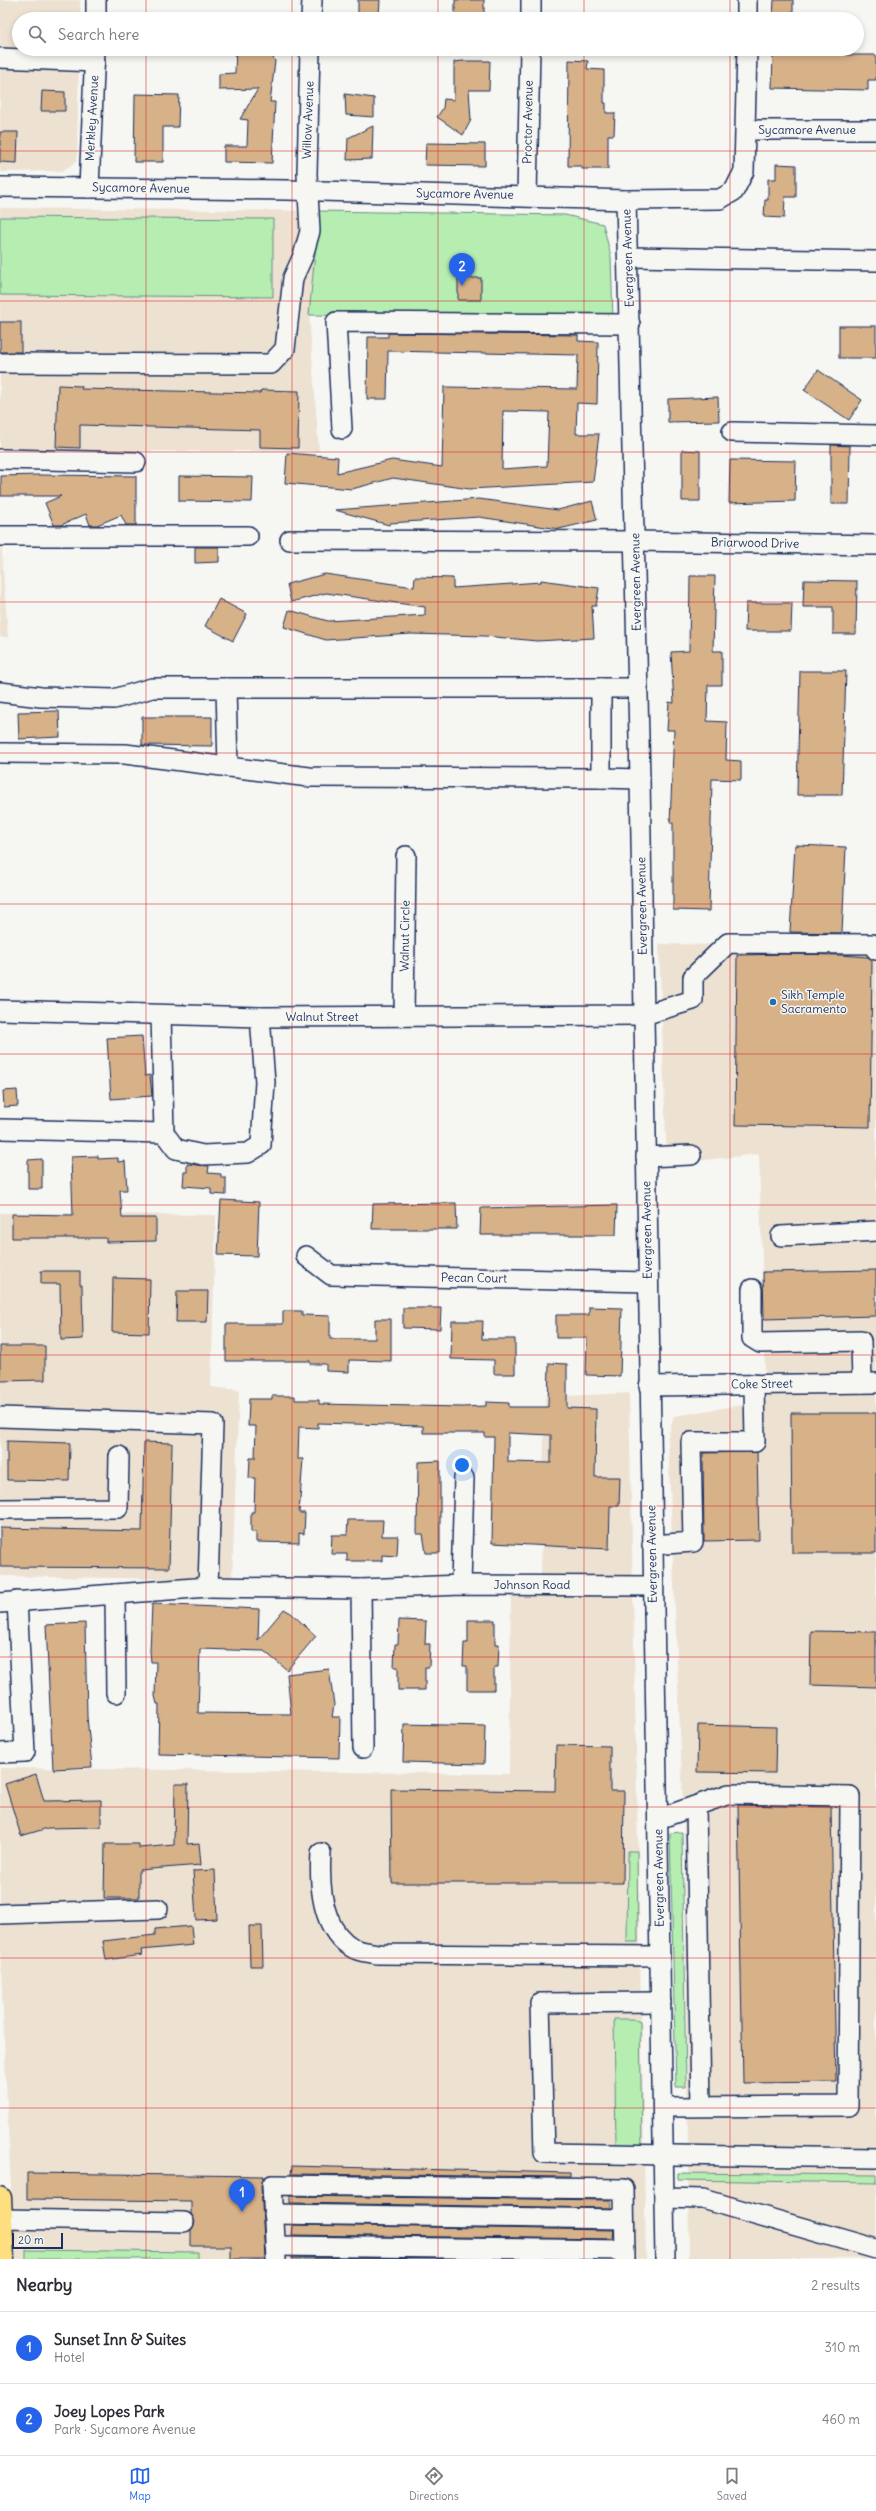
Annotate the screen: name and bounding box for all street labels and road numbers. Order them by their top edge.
street label: Merkley Avenue [82,75,101,161]
street label: Proctor Avenue [519,80,536,164]
street label: Willow Avenue [299,81,316,159]
street label: Sycamore Avenue [758,122,856,137]
street label: Sycamore Avenue [92,179,190,196]
street label: Sycamore Avenue [416,185,514,202]
street label: Evergreen Avenue [618,209,637,307]
street label: Evergreen Avenue [627,533,644,631]
street label: Briarwood Drive [711,534,799,551]
street label: Evergreen Avenue [633,857,650,955]
street label: Walnut Circle [396,900,413,972]
street label: Walnut Street [286,1009,358,1024]
street label: Evergreen Avenue [638,1181,655,1279]
street label: Pecan Court [441,1269,507,1286]
street label: Coke Street [731,1375,793,1392]
street label: Evergreen Avenue [643,1505,660,1603]
street label: Johnson Road [494,1577,570,1592]
street label: Evergreen Avenue [650,1829,667,1927]

